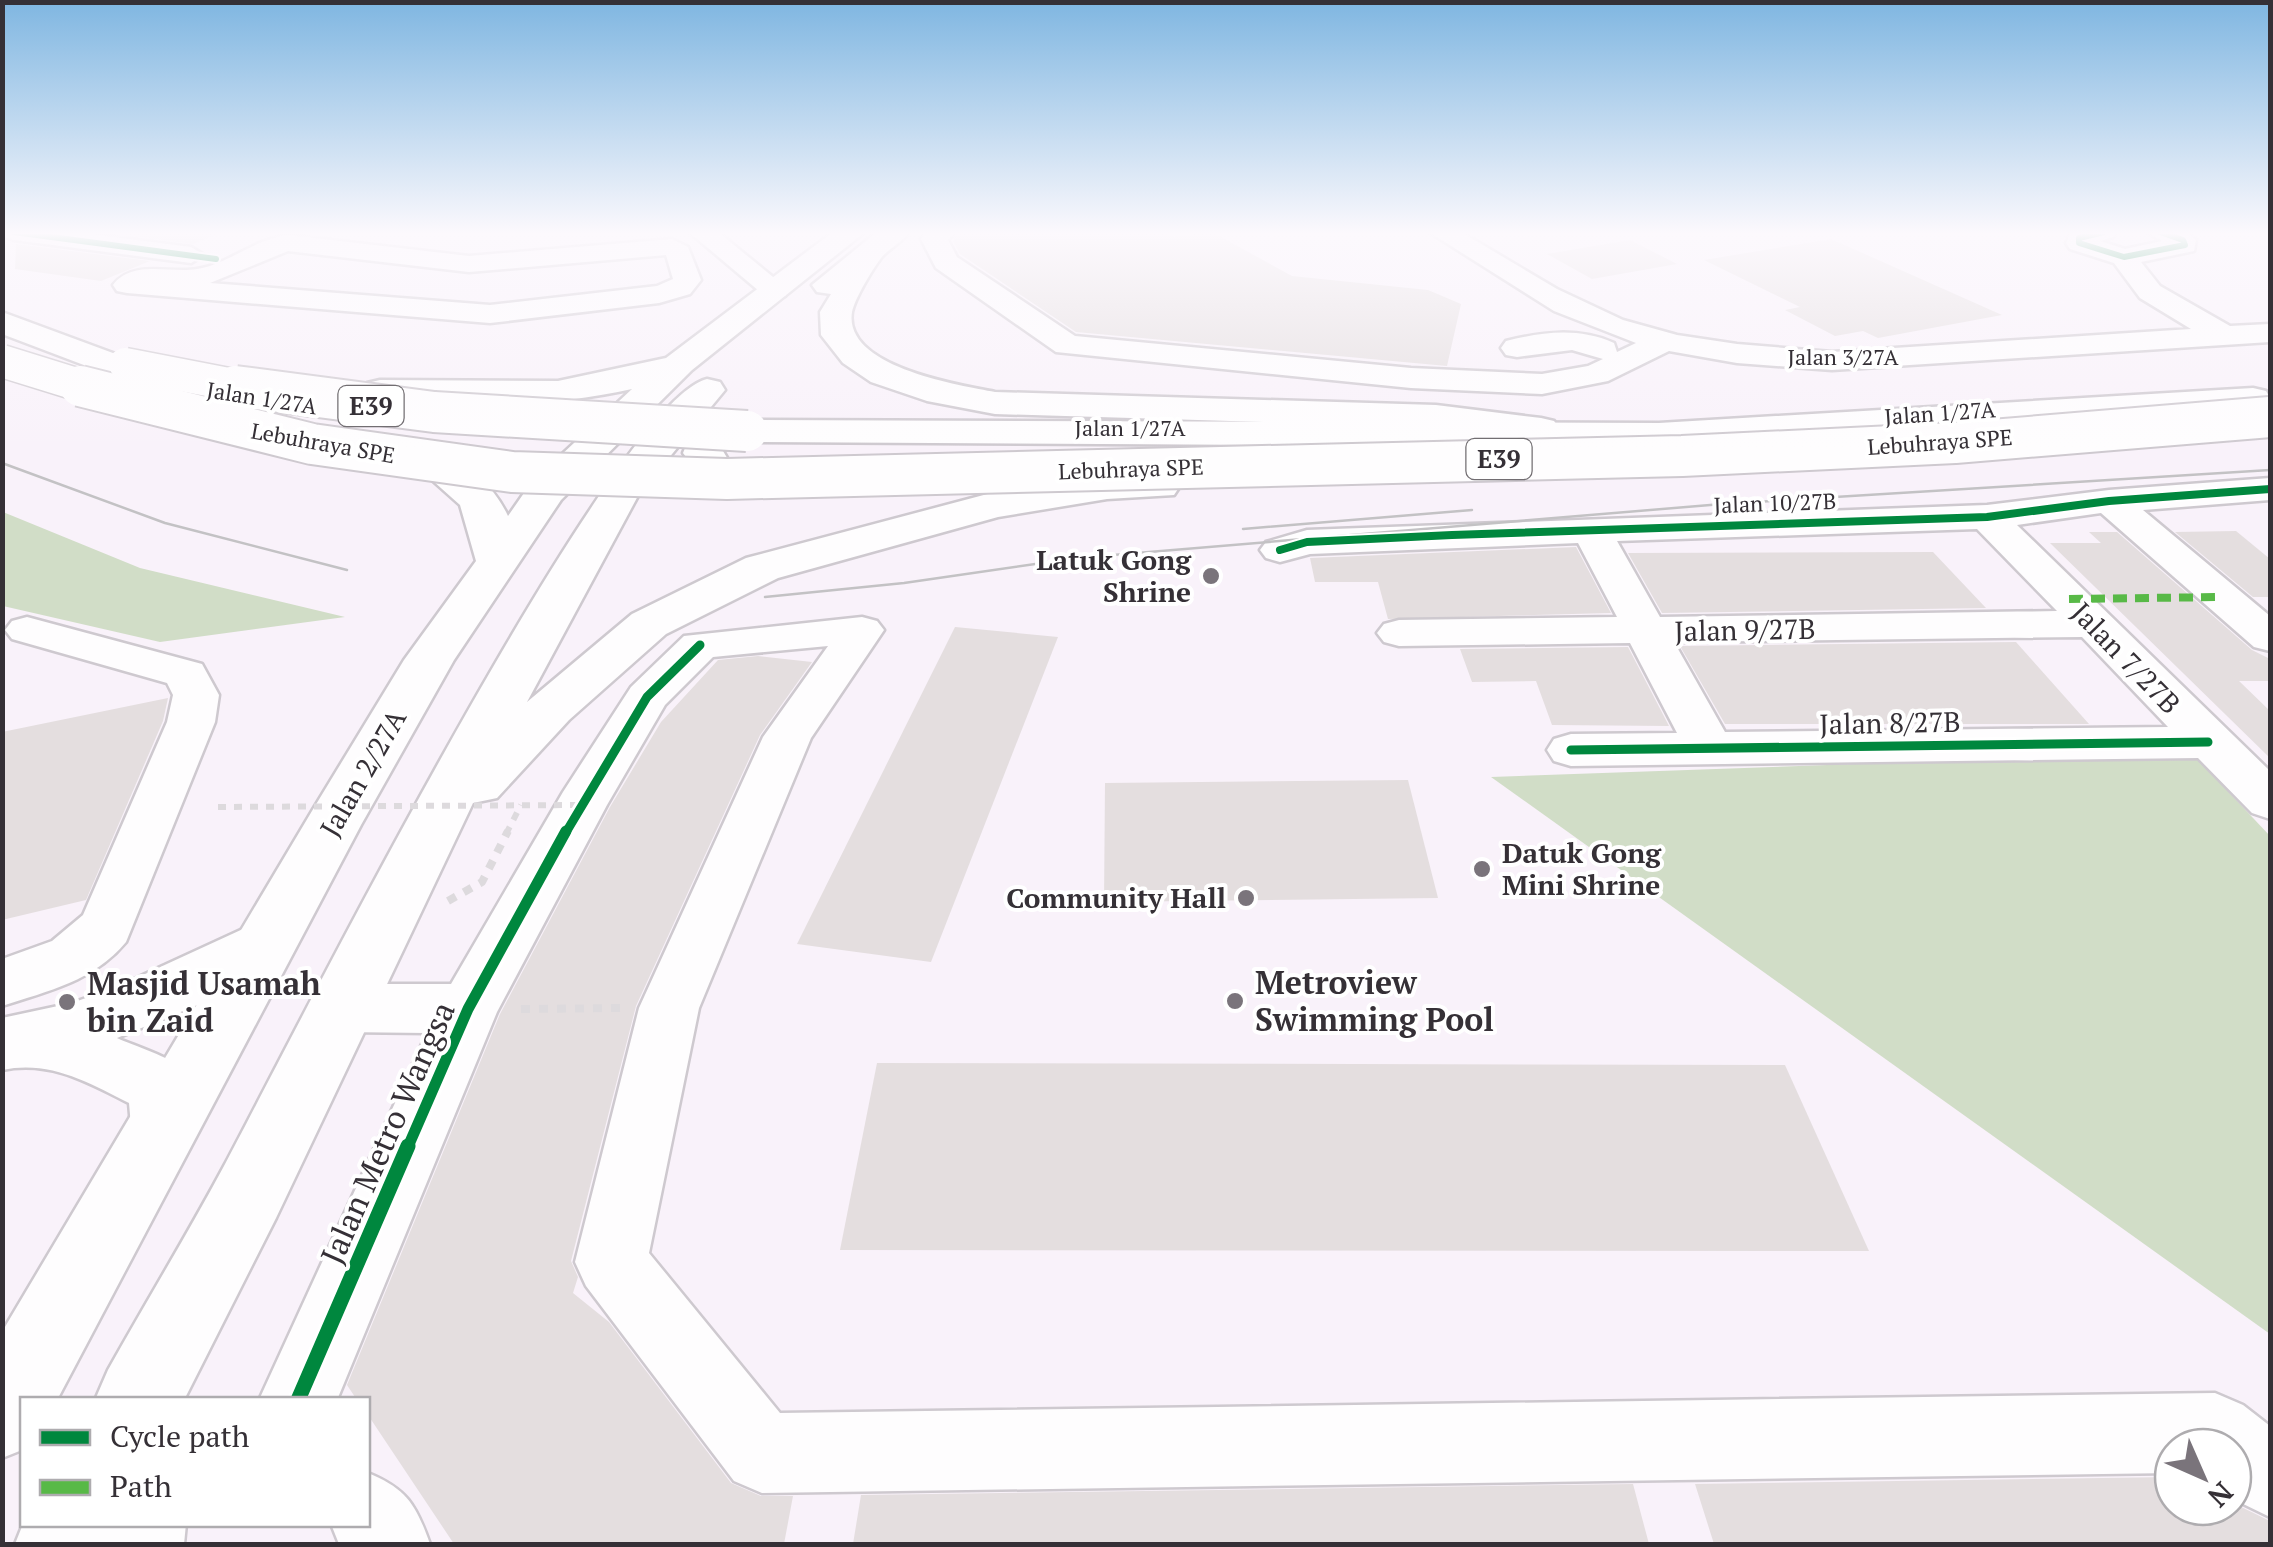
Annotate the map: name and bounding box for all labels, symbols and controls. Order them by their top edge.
street label: Jalan 3/27A [1787,342,1900,371]
street label: Jalan 1/27A [205,374,320,421]
road number: E39 [338,386,404,426]
street label: Jalan 1/27A [1884,394,1997,431]
street label: Jalan 1/27A [1074,413,1187,442]
street label: Lebuhraya SPE [249,416,397,469]
street label: Lebuhraya SPE [1866,422,2014,461]
road number: E39 [1466,439,1532,479]
street label: Lebuhraya SPE [1058,451,1204,486]
street label: Jalan 10/27B [1713,486,1837,519]
place label: Latuk Gong Shrine [1036,541,1192,610]
marker: Latuk Gong Shrine [1200,565,1222,587]
street label: Jalan 7/27B [2064,594,2189,721]
street label: Jalan 9/27B [1674,610,1816,649]
street label: Jalan 2/27A [311,701,414,843]
street label: Jalan 8/27B [1819,703,1961,742]
place label: Datuk Gong Mini Shrine [1502,834,1662,903]
marker: Datuk Gong Mini Shrine [1471,858,1493,880]
place label: Community Hall [1006,879,1226,916]
marker: Community Hall [1235,887,1257,909]
place label: Metroview Swimming Pool [1255,961,1494,1040]
place label: Masjid Usamah bin Zaid [86,962,321,1041]
marker: Metroview Swimming Pool [1224,990,1246,1012]
marker: Masjid Usamah bin Zaid [56,991,78,1013]
street label: Jalan Metro Wangsa [310,995,464,1270]
legend [20,1397,370,1527]
text: Cycle path [110,1416,250,1456]
north arrow [2153,1427,2253,1527]
text: Path [110,1466,172,1506]
text: N [2200,1474,2242,1516]

